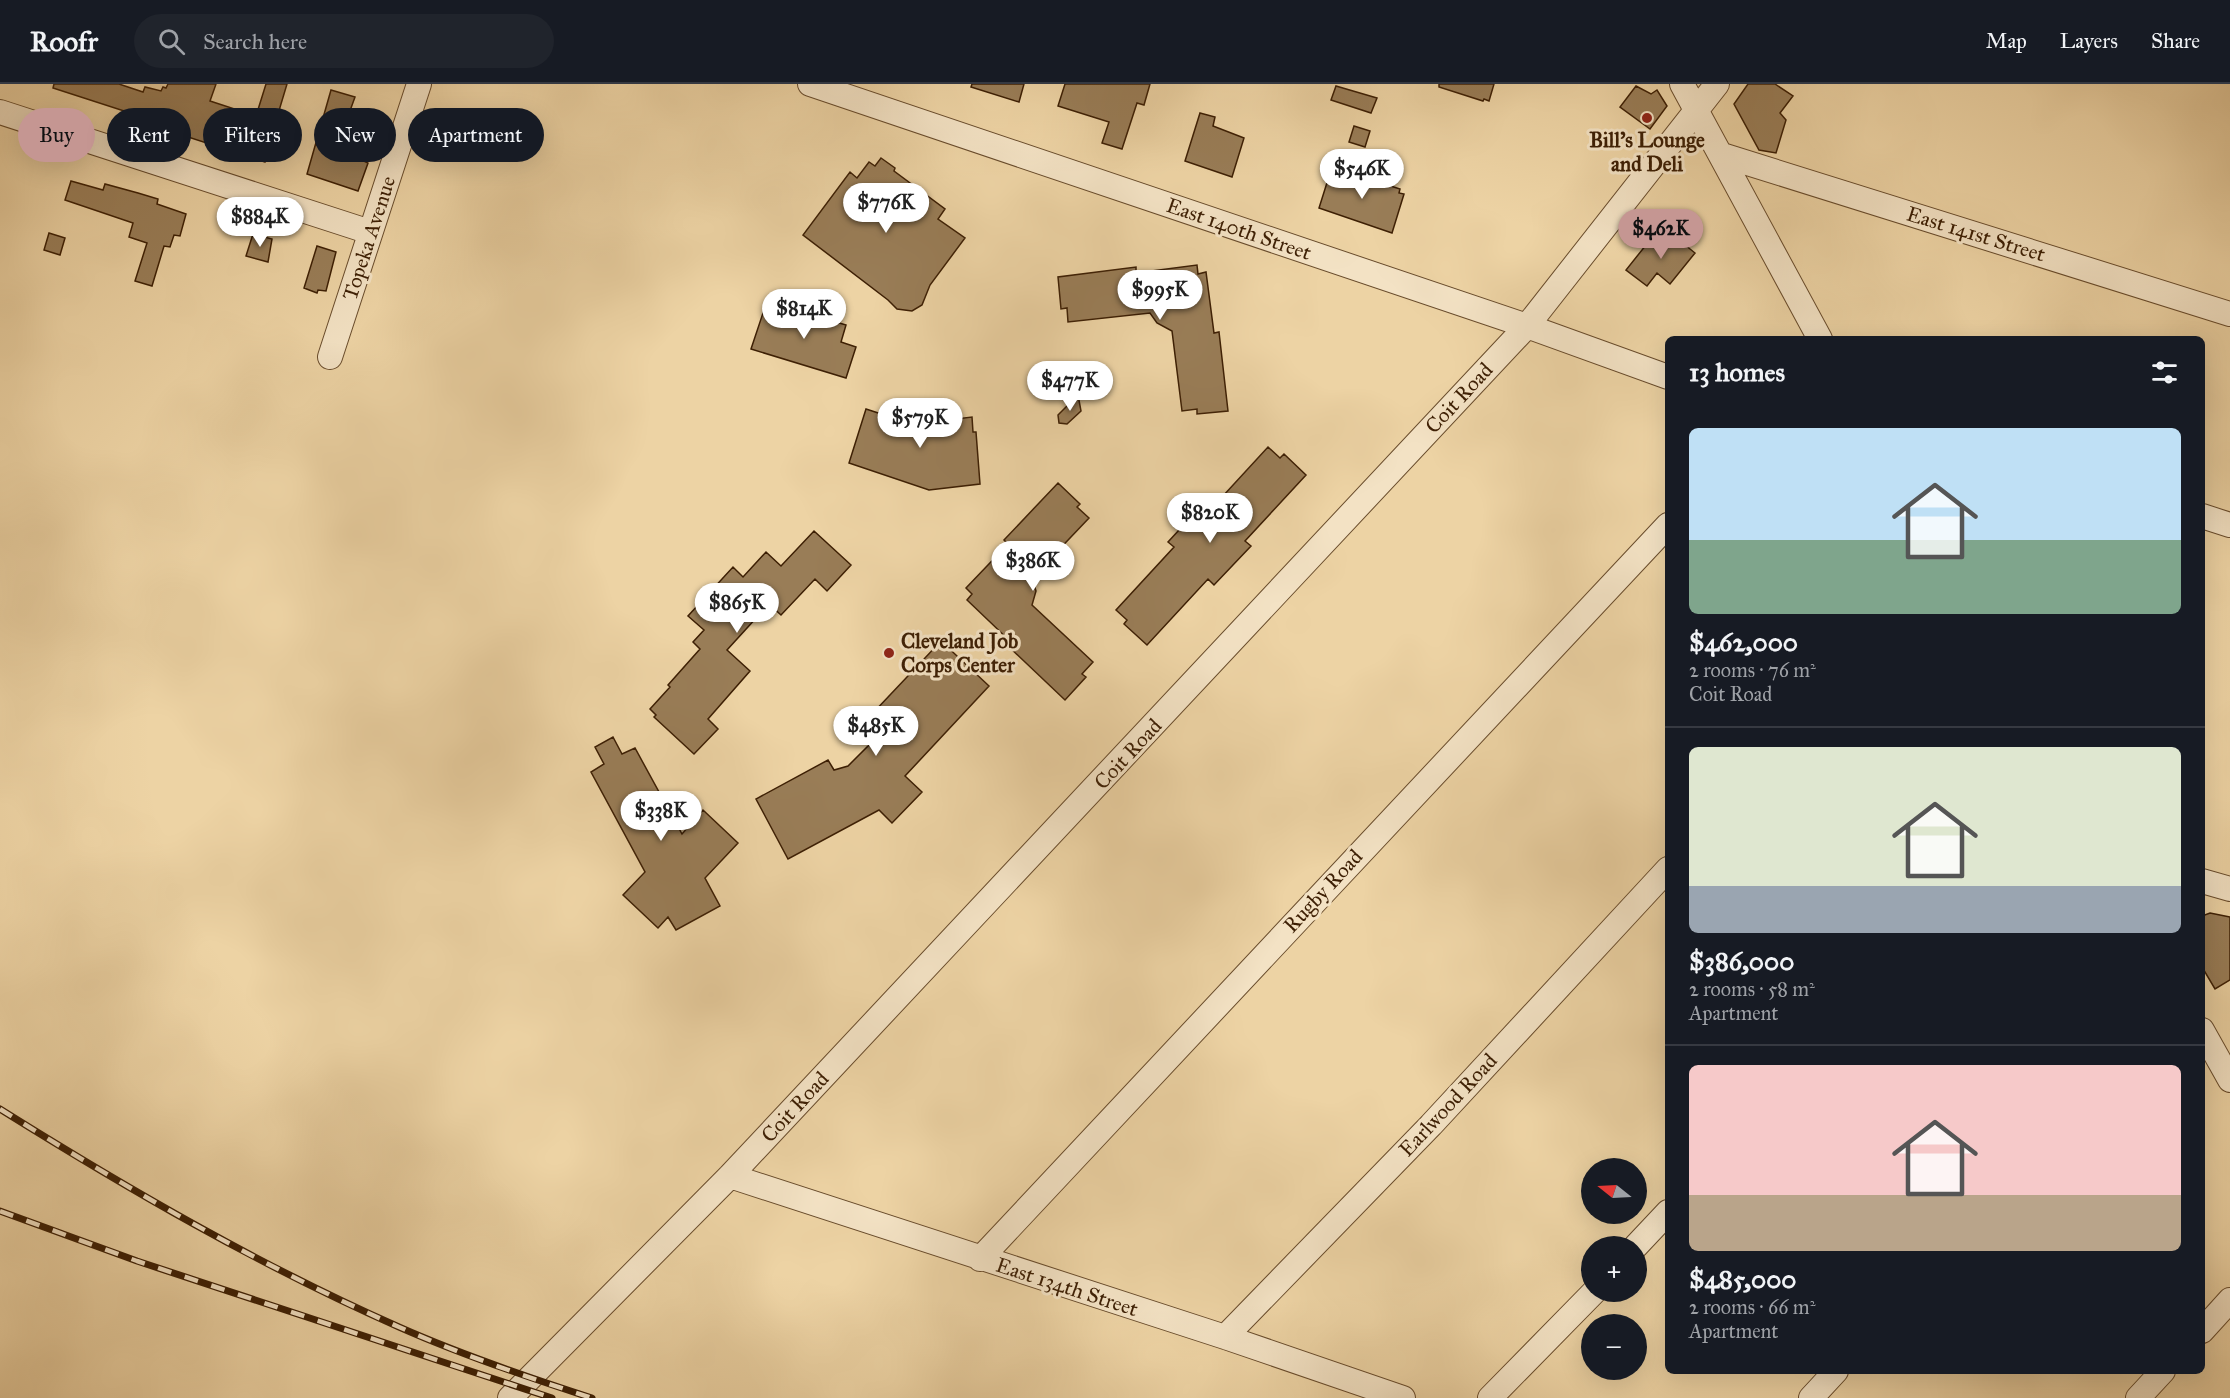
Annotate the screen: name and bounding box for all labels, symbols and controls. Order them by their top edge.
search box [134,14,554,68]
text: Roofr [30,24,98,59]
icon: search [155,25,188,58]
text: Search here [203,28,307,55]
text: Map [1986,28,2027,54]
text: Layers [2060,28,2118,54]
text: Share [2151,28,2200,54]
chip: Buy [18,108,95,162]
chip: Rent [107,108,191,162]
chip: Filters [203,108,302,162]
chip: New [314,108,396,162]
chip: Apartment [408,108,544,162]
marker: Bill's Lounge and Deli [1640,111,1654,125]
place label: Bill's Lounge and Deli [1589,127,1705,177]
pin: $546K [1320,149,1404,200]
text: $546K [1334,156,1390,180]
street label: Topeka Avenue [337,173,401,303]
pin: $776K [844,183,928,234]
text: $776K [857,190,915,214]
street label: East 140th Street [1163,192,1315,266]
pin: $884K [218,197,302,248]
street label: East 141st Street [1904,201,2049,268]
text: $884K [231,204,289,228]
pin: $462K [1619,209,1703,260]
text: $462K [1632,216,1690,240]
pin: $995K [1118,270,1202,321]
text: $995K [1132,277,1188,301]
pin: $814K [762,289,846,340]
text: $814K [776,296,832,320]
text: 13 homes [1689,356,1785,388]
icon: filters [2148,356,2181,389]
street label: Coit Road [1420,357,1499,439]
pin: $477K [1028,361,1112,412]
text: $477K [1041,368,1099,392]
pin: $579K [878,398,962,449]
text: $579K [892,405,948,429]
icon: home [1881,467,1989,575]
pin: $820K [1168,493,1252,544]
text: $820K [1181,500,1239,524]
pin: $386K [991,541,1075,592]
text: $386K [1005,548,1061,572]
pin: $865K [695,583,779,634]
text: $865K [709,590,765,614]
text: $462,000 [1689,626,1798,658]
place label: Cleveland Job Corps Center [901,628,1018,678]
marker: Cleveland Job Corps Center [882,646,896,660]
text: 2 rooms · 76 m² [1689,658,1816,682]
text: Coit Road [1689,682,1772,706]
pin: $485K [834,706,918,757]
text: $485K [847,713,905,737]
street label: Coit Road [1089,713,1168,795]
icon: home [1881,786,1989,894]
pin: $338K [619,791,703,842]
text: $338K [635,798,687,822]
street label: Rugby Road [1278,844,1368,938]
text: $386,000 [1689,945,1794,977]
text: 2 rooms · 58 m² [1689,977,1815,1001]
text: Apartment [1689,1001,1778,1025]
street label: Earlwood Road [1393,1048,1503,1162]
street label: Coit Road [756,1066,835,1148]
icon: home [1881,1104,1989,1212]
north arrow [1581,1158,1647,1224]
map controls [1581,1158,1647,1380]
button: + [1581,1236,1647,1302]
street label: East 134th Street [993,1252,1142,1322]
text: $485,000 [1689,1263,1796,1295]
text: 2 rooms · 66 m² [1689,1295,1815,1319]
button: − [1581,1314,1647,1380]
text: Apartment [1689,1319,1778,1343]

